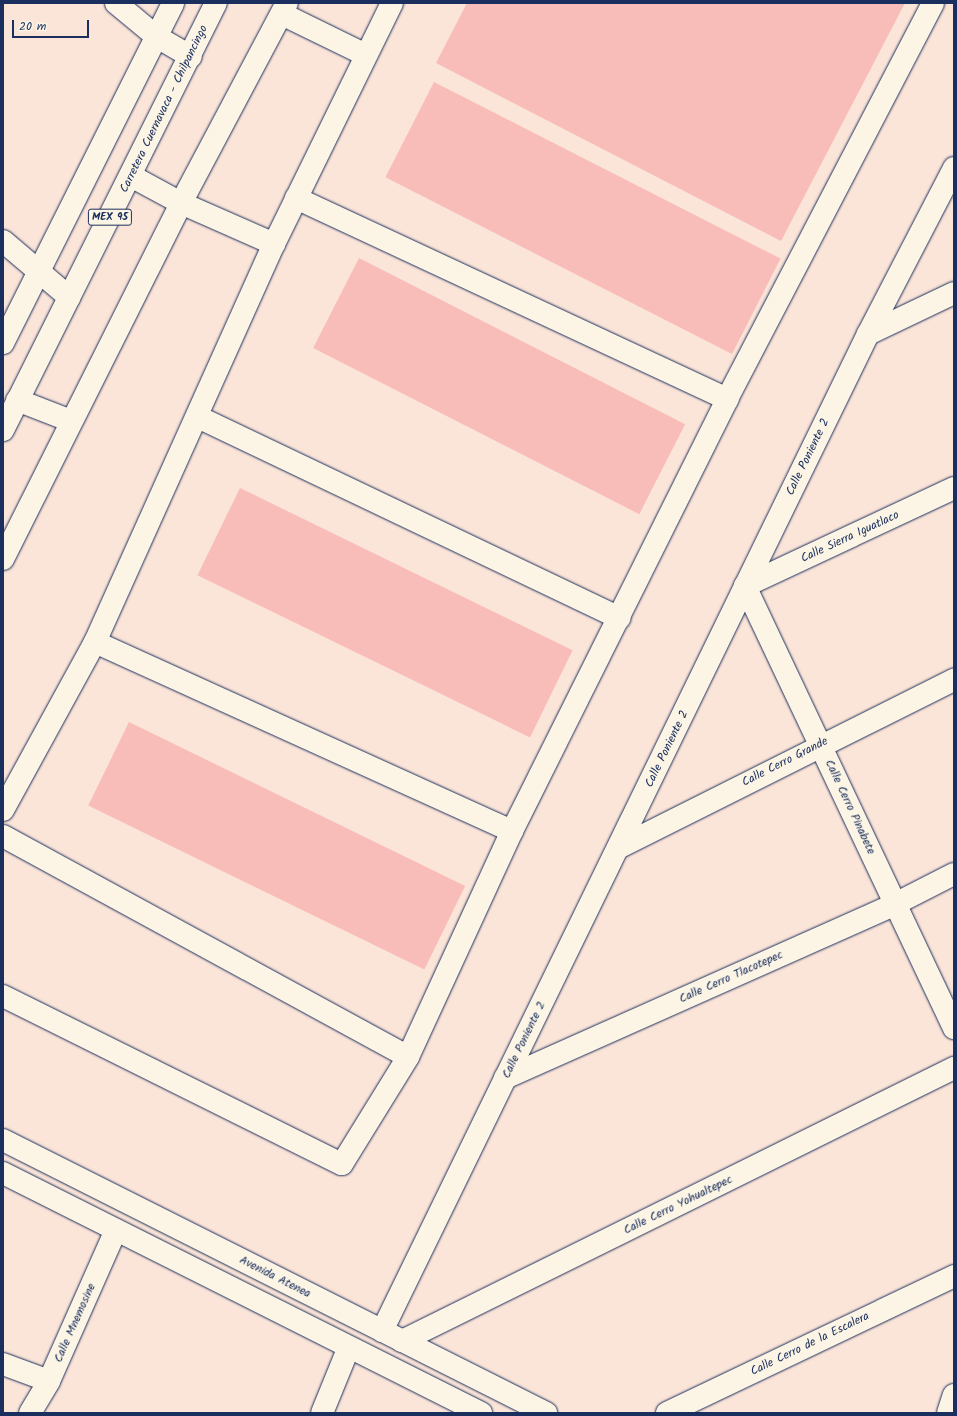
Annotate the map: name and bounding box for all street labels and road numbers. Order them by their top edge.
street label: Carretera Cuernavaca - Chilpancingo [117,23,211,195]
road number: MEX 95 [87,208,133,226]
street label: Calle Poniente 2 [783,416,833,498]
street label: Calle Sierra Iguatlaco [799,508,901,566]
street label: Calle Poniente 2 [642,708,692,790]
street label: Calle Cerro Grande [740,734,830,790]
street label: Calle Cerro Pinabete [822,757,878,857]
street label: Calle Cerro Tlacotepec [677,948,785,1006]
street label: Calle Poniente 2 [499,999,549,1081]
street label: Calle Cerro Yohualtepec [621,1172,735,1238]
street label: Avenida Atenea [237,1253,313,1301]
street label: Calle Mnemosine [51,1281,99,1365]
street label: Calle Cerro de la Escalera [748,1309,872,1379]

